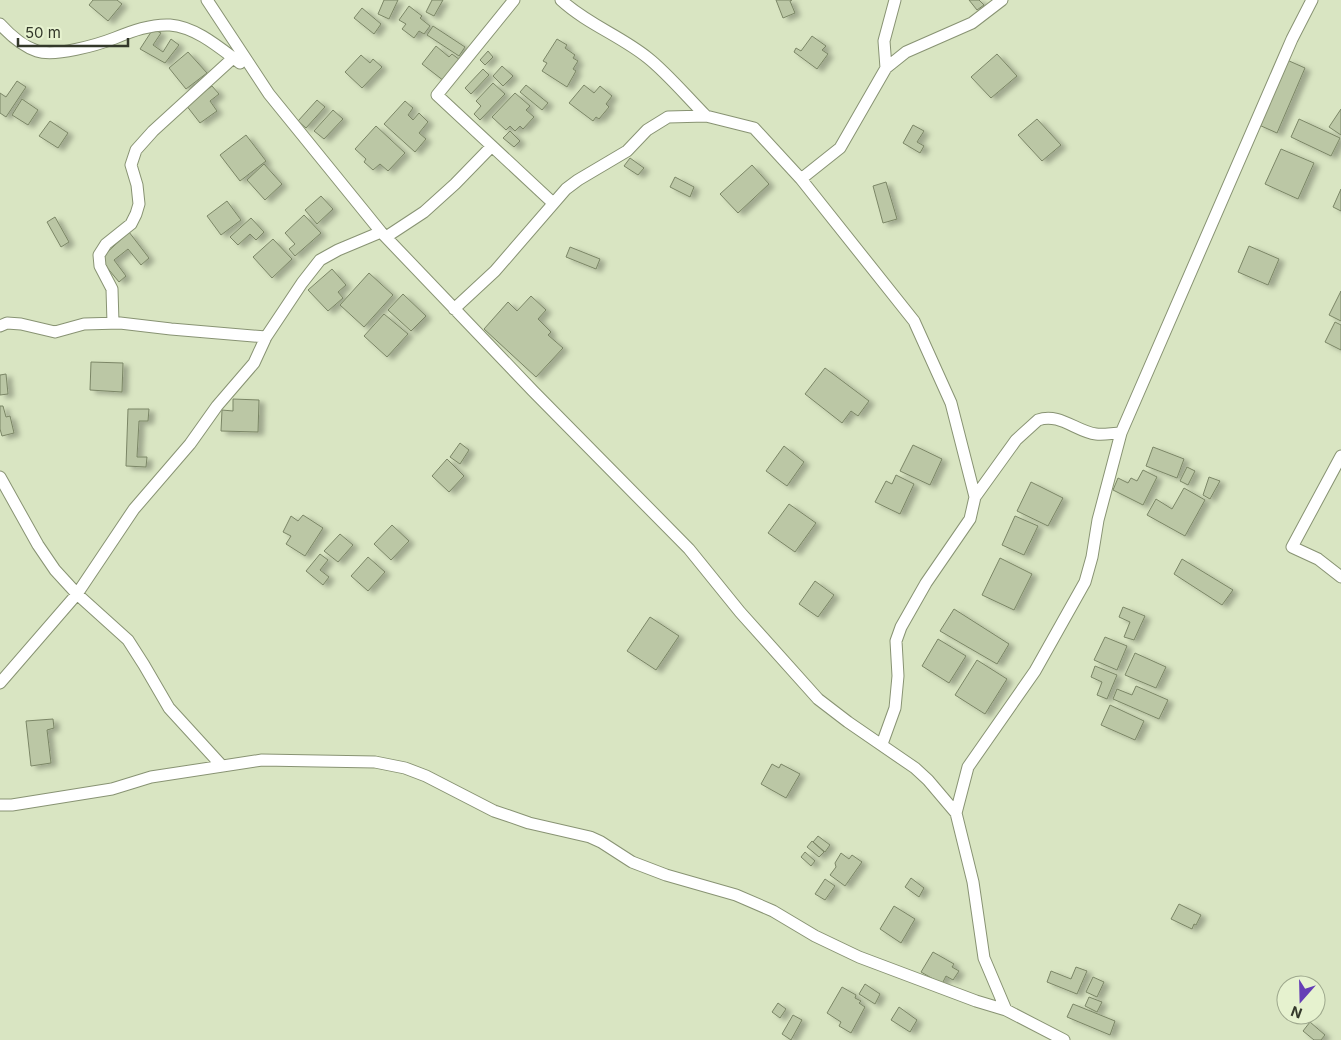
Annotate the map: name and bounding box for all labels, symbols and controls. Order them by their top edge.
scale bar [18,15,128,47]
text: 50 m [25,23,61,42]
north arrow [1276,975,1326,1025]
text: N [1288,1003,1304,1022]

